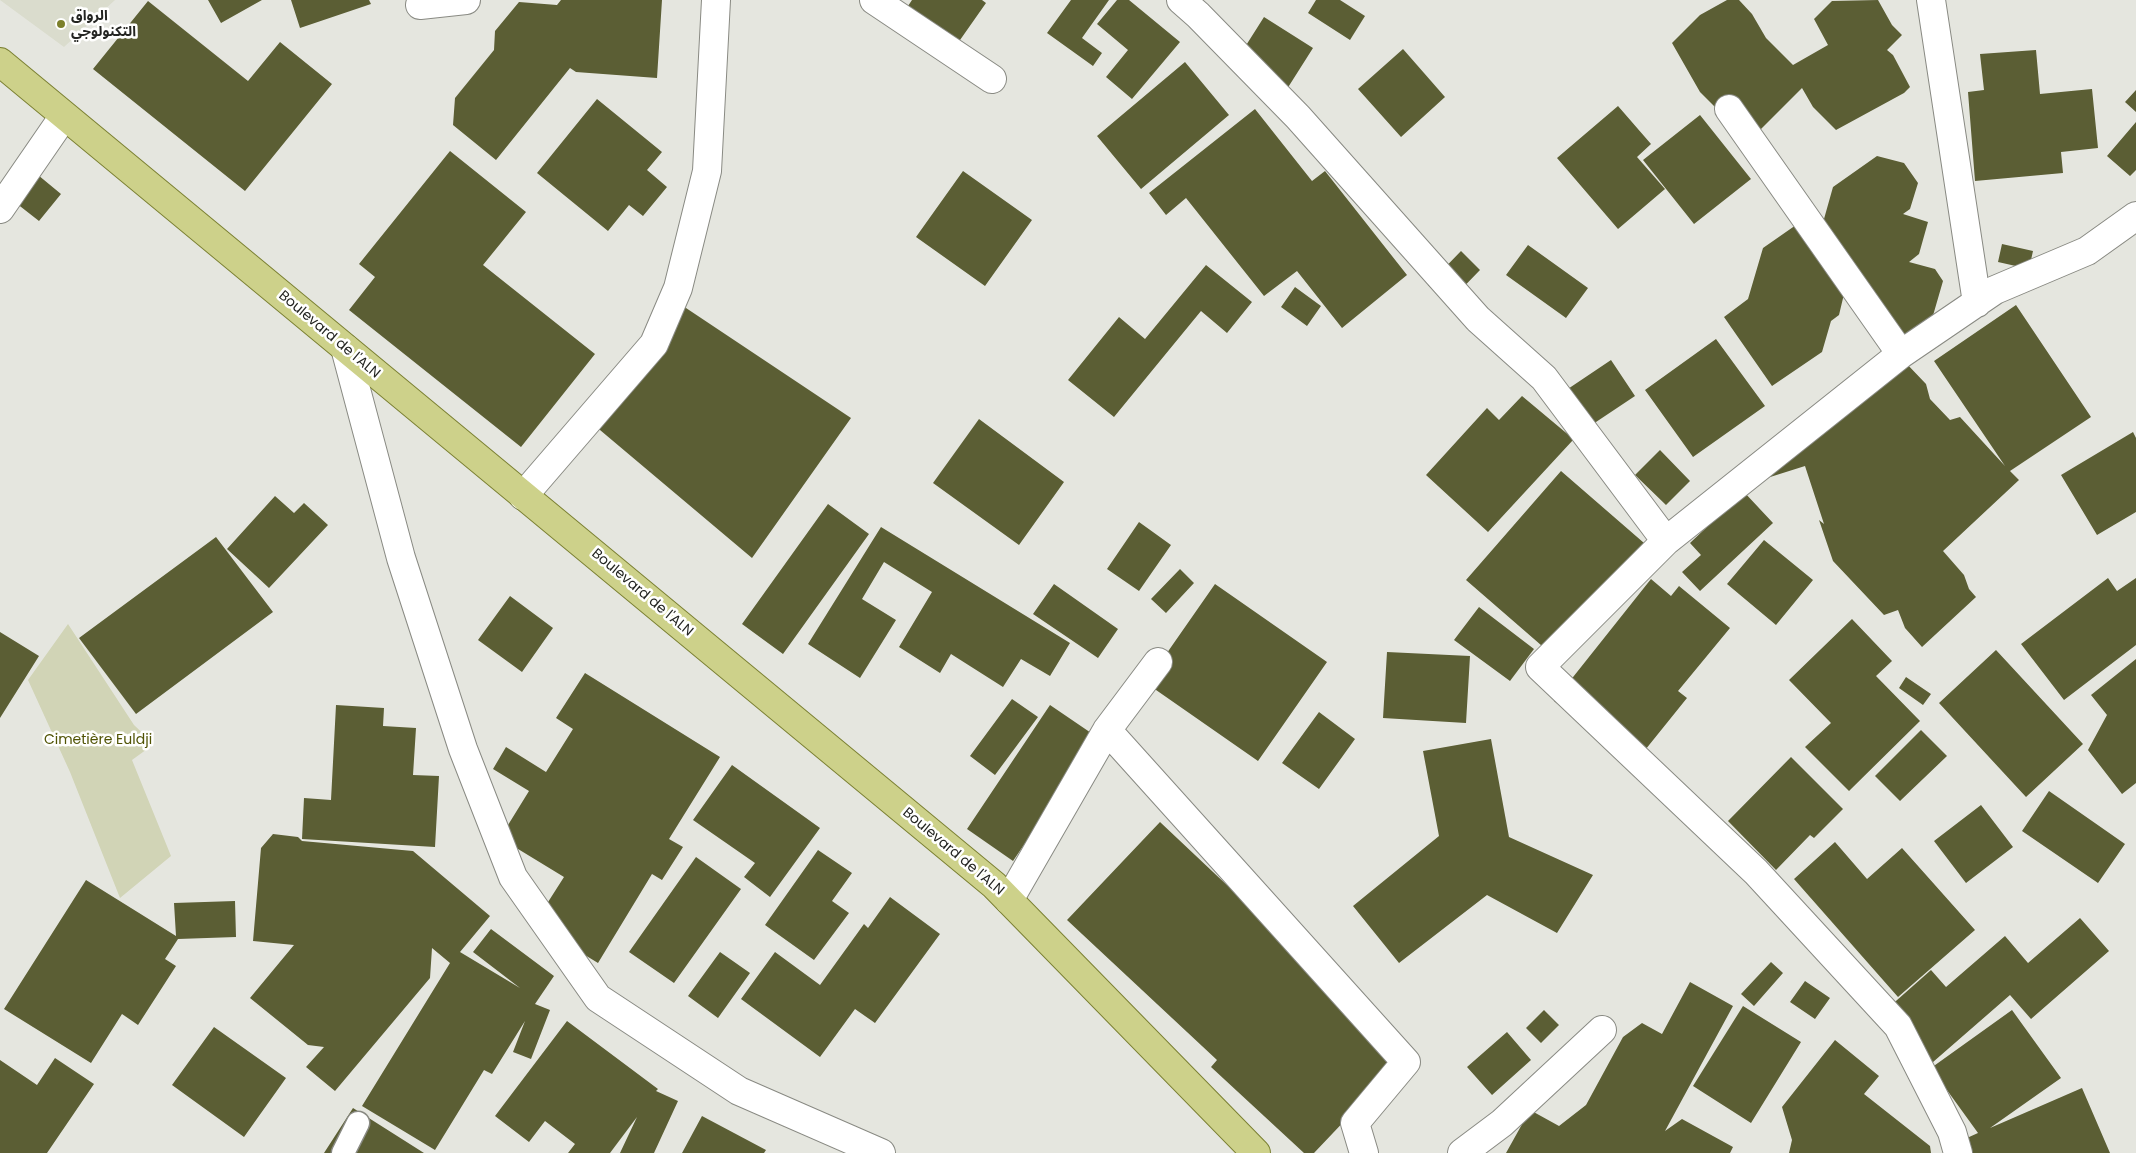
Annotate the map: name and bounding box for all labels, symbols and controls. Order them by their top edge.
place label: الرواق التكنولوجي [71,8,136,40]
marker: الرواق التكنولوجي [55,18,67,30]
street label: Boulevard de l'ALN [275,288,383,382]
street label: Boulevard de l'ALN [588,546,696,640]
park label: Cimetière Euldji [44,732,152,748]
street label: Boulevard de l'ALN [899,805,1007,899]

